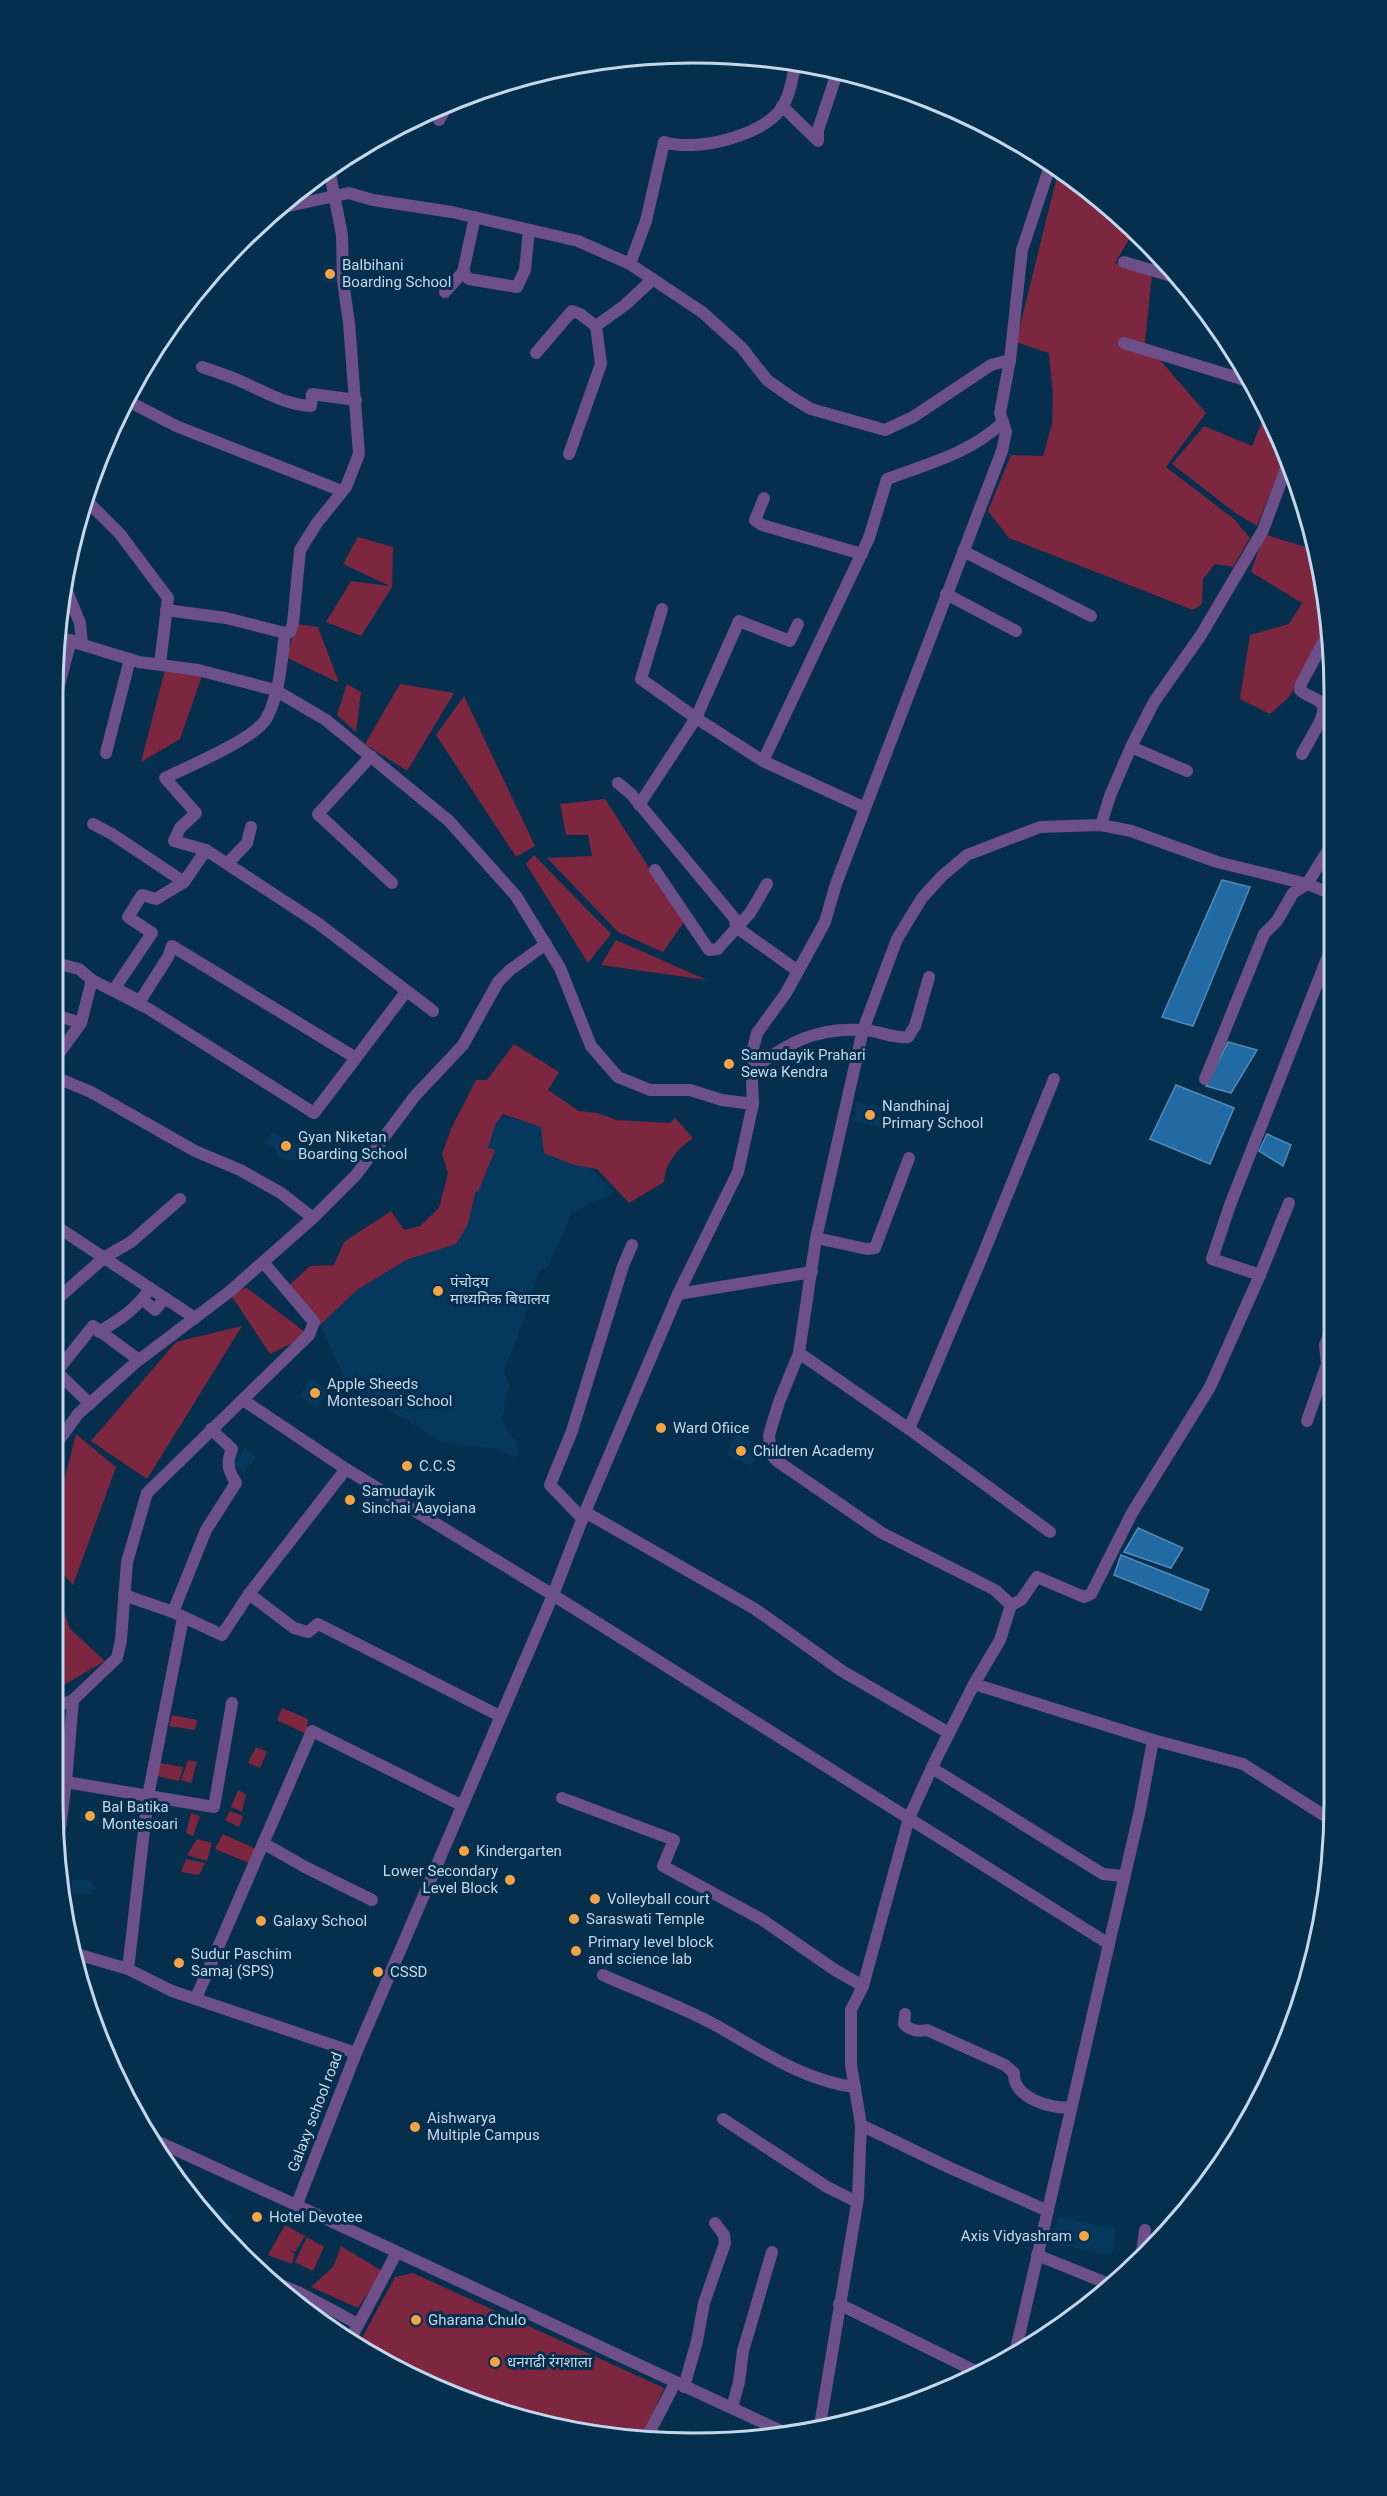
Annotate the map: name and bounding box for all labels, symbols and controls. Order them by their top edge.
place label: Balbihani Boarding School [342,256,451,291]
marker: Balbihani Boarding School [323,267,337,281]
place label: Samudayik Prahari Sewa Kendra [741,1046,866,1081]
marker: Samudayik Prahari Sewa Kendra [722,1057,736,1071]
place label: Nandhinaj Primary School [882,1097,983,1132]
marker: Nandhinaj Primary School [863,1108,877,1122]
place label: Gyan Niketan Boarding School [298,1128,407,1163]
marker: Gyan Niketan Boarding School [279,1139,293,1153]
place label: पंचोदय माध्यमिक बिधालय [450,1273,550,1308]
marker: पंचोदय माध्यमिक बिधालय [431,1284,445,1298]
place label: Apple Sheeds Montesoari School [327,1375,452,1410]
marker: Apple Sheeds Montesoari School [308,1386,322,1400]
place label: Ward Ofiice [673,1419,749,1437]
marker: Ward Ofiice [654,1421,668,1435]
place label: Children Academy [753,1442,874,1460]
marker: Children Academy [734,1444,748,1458]
place label: C.C.S [419,1457,455,1475]
marker: C.C.S [400,1459,414,1473]
place label: Samudayik Sinchai Aayojana [362,1482,476,1517]
marker: Samudayik Sinchai Aayojana [343,1493,357,1507]
place label: Bal Batika Montesoari [102,1798,178,1833]
marker: Bal Batika Montesoari [83,1809,97,1823]
place label: Kindergarten [476,1842,562,1860]
marker: Kindergarten [457,1844,471,1858]
place label: Lower Secondary Level Block [383,1862,498,1897]
marker: Lower Secondary Level Block [503,1873,517,1887]
place label: Volleyball court [607,1890,710,1908]
marker: Volleyball court [588,1892,602,1906]
place label: Saraswati Temple [586,1910,705,1928]
place label: Galaxy School [273,1912,367,1930]
marker: Saraswati Temple [567,1912,581,1926]
marker: Galaxy School [254,1914,268,1928]
place label: Primary level block and science lab [588,1933,714,1968]
marker: Primary level block and science lab [569,1944,583,1958]
place label: Sudur Paschim Samaj (SPS) [191,1945,292,1980]
marker: Sudur Paschim Samaj (SPS) [172,1956,186,1970]
place label: CSSD [390,1963,427,1981]
marker: CSSD [371,1965,385,1979]
street label: Galaxy school road [284,2050,346,2174]
place label: Aishwarya Multiple Campus [427,2109,540,2144]
marker: Aishwarya Multiple Campus [408,2120,422,2134]
place label: Hotel Devotee [269,2208,363,2226]
marker: Hotel Devotee [250,2210,264,2224]
place label: Axis Vidyashram [961,2227,1072,2245]
marker: Axis Vidyashram [1077,2229,1091,2243]
place label: Gharana Chulo [428,2311,526,2329]
marker: Gharana Chulo [409,2313,423,2327]
place label: धनगढी रंगशाला [507,2353,593,2371]
marker: धनगढी रंगशाला [488,2355,502,2369]

